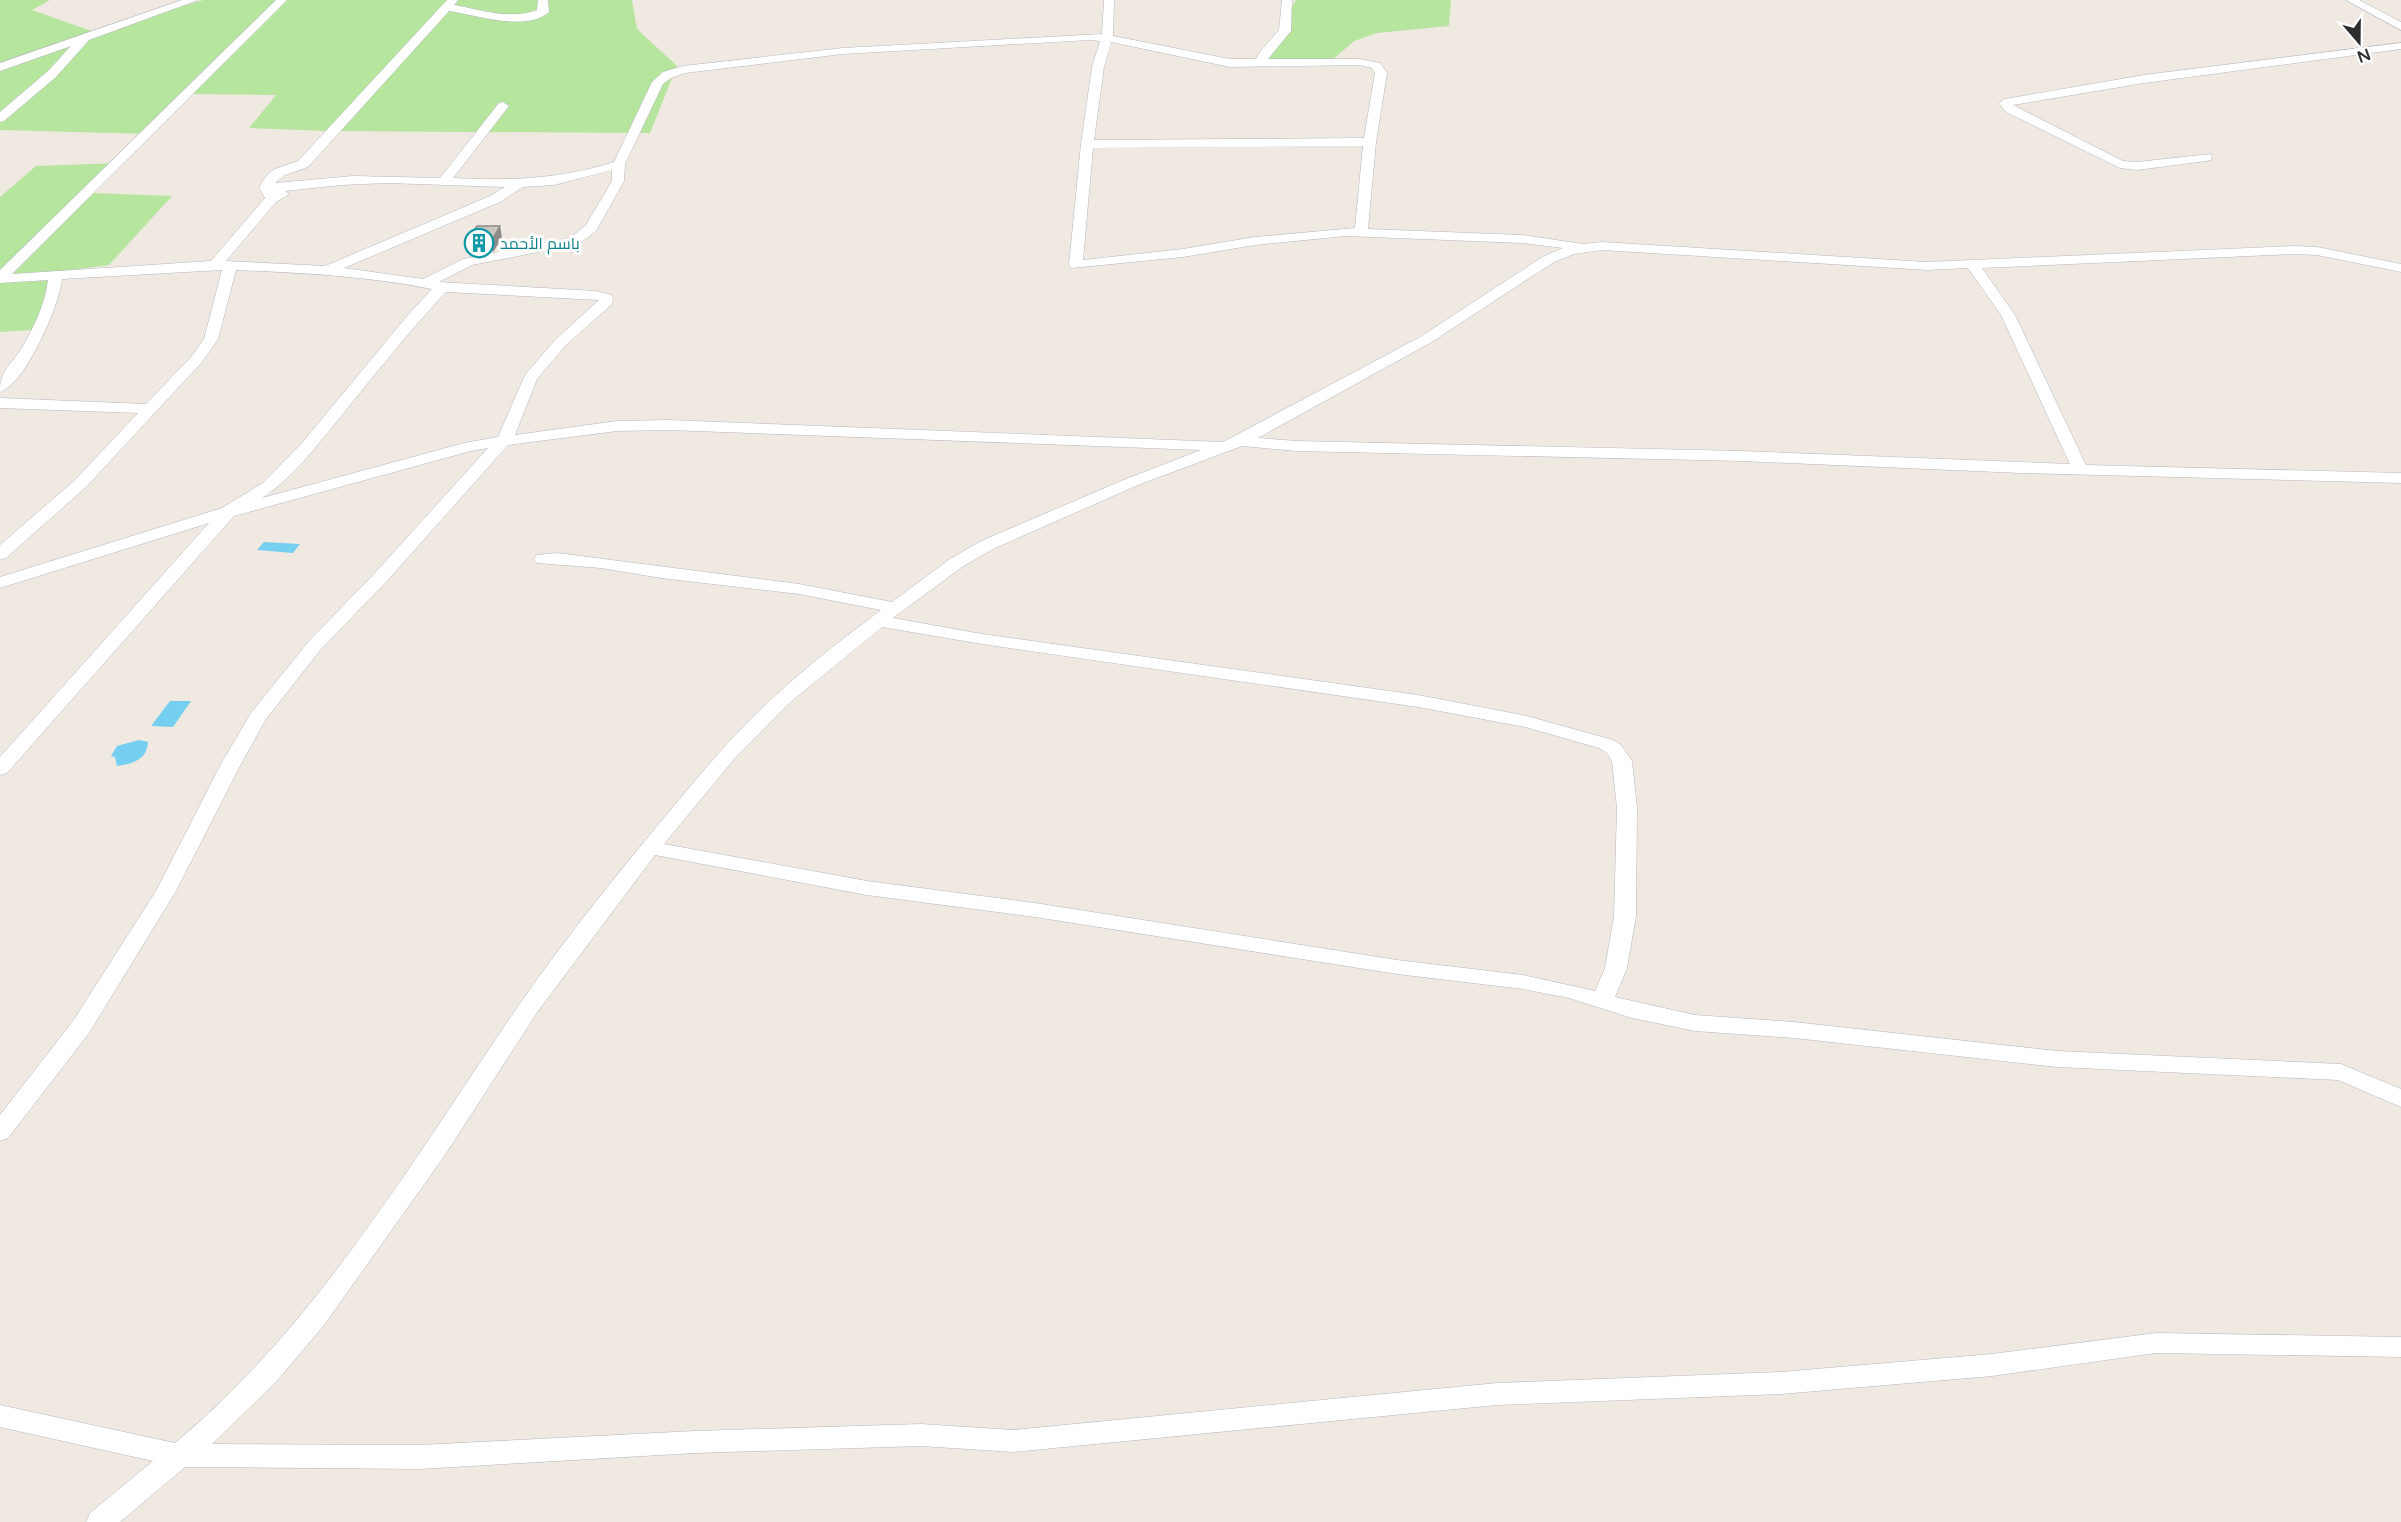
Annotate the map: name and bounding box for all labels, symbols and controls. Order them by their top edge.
north arrow [2329,12,2389,72]
text: N [2354,44,2373,67]
building icon: باسم الأحمد [463,227,495,259]
place label: باسم الأحمد [500,234,580,255]

